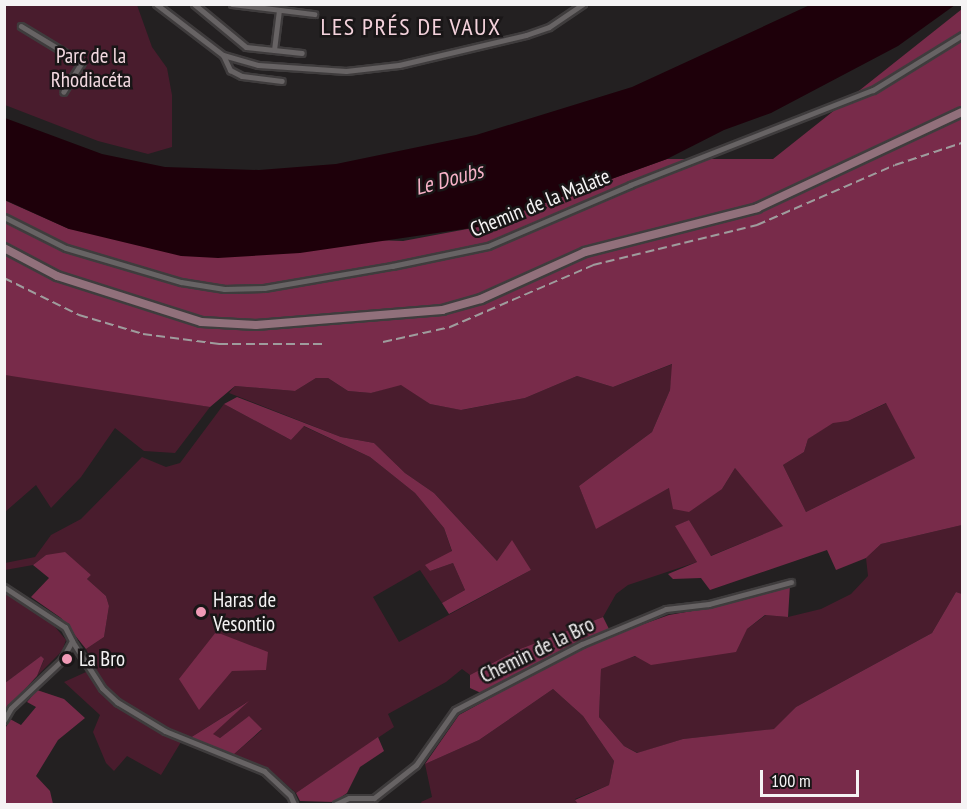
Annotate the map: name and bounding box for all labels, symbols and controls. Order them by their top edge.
district label: LES PRÉS DE VAUX [320,13,502,41]
park label: Parc de la Rhodiacéta [51,43,131,93]
water label: Le Doubs [412,157,486,201]
street label: Chemin de la Malate [466,163,614,243]
place label: Haras de Vesontio [213,587,276,637]
marker: Haras de Vesontio [194,605,208,619]
street label: Chemin de la Bro [476,611,598,689]
place label: La Bro [79,646,125,672]
marker: La Bro [60,652,74,666]
scale bar [763,758,862,796]
text: 100 m [771,769,811,792]

